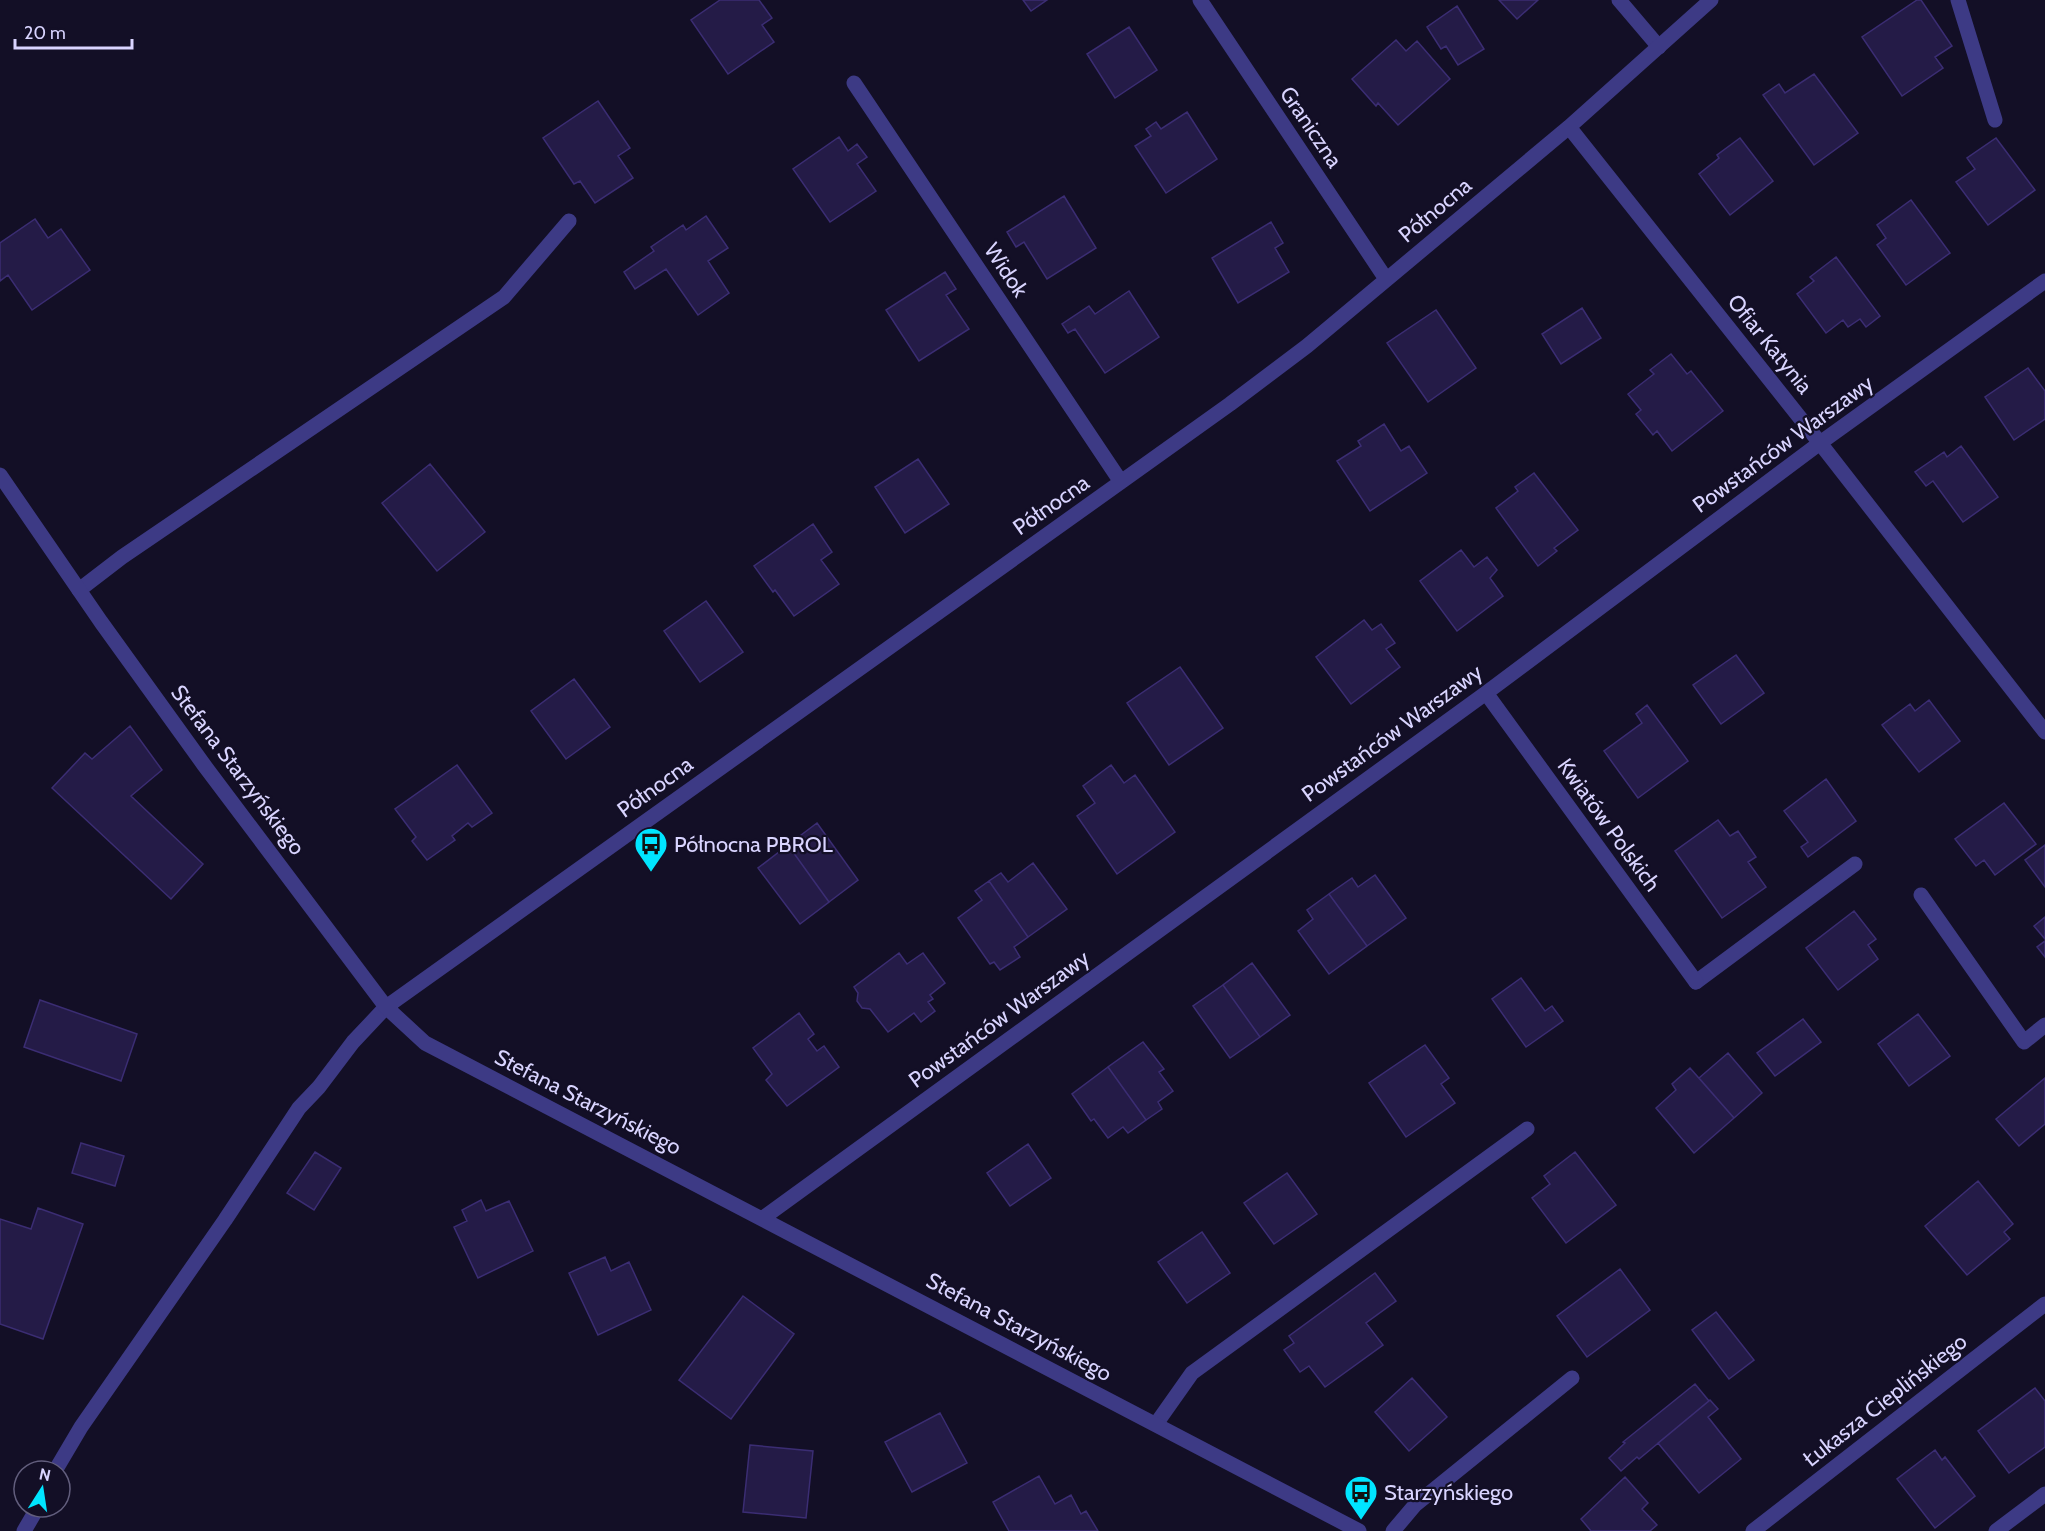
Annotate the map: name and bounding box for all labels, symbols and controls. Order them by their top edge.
scale bar [15,12,132,50]
text: 20 m [24,22,66,44]
street label: Graniczna [1274,81,1348,173]
street label: Północna [1393,171,1477,248]
street label: Widok [978,238,1034,302]
street label: Ofiar Katynia [1722,289,1819,399]
street label: Powstańców Warszawy [1687,369,1879,519]
street label: Północna [1008,469,1095,541]
street label: Powstańców Warszawy [1296,658,1488,808]
street label: Stefana Starzyńskiego [165,680,311,860]
street label: Północna [612,750,698,823]
street label: Kwiatów Polskich [1552,753,1666,897]
bus stop icon: Północna PBROL [633,826,669,873]
place label: Północna PBROL [674,831,833,858]
street label: Powstańców Warszawy [903,944,1095,1094]
street label: Stefana Starzyńskiego [490,1043,686,1161]
street label: Stefana Starzyńskiego [922,1267,1116,1387]
street label: Łukasza Cieplińskiego [1798,1328,1972,1472]
north arrow [12,1459,72,1519]
text: N [38,1464,53,1485]
bus stop icon: Starzyńskiego [1343,1474,1379,1521]
place label: Starzyńskiego [1384,1479,1513,1506]

